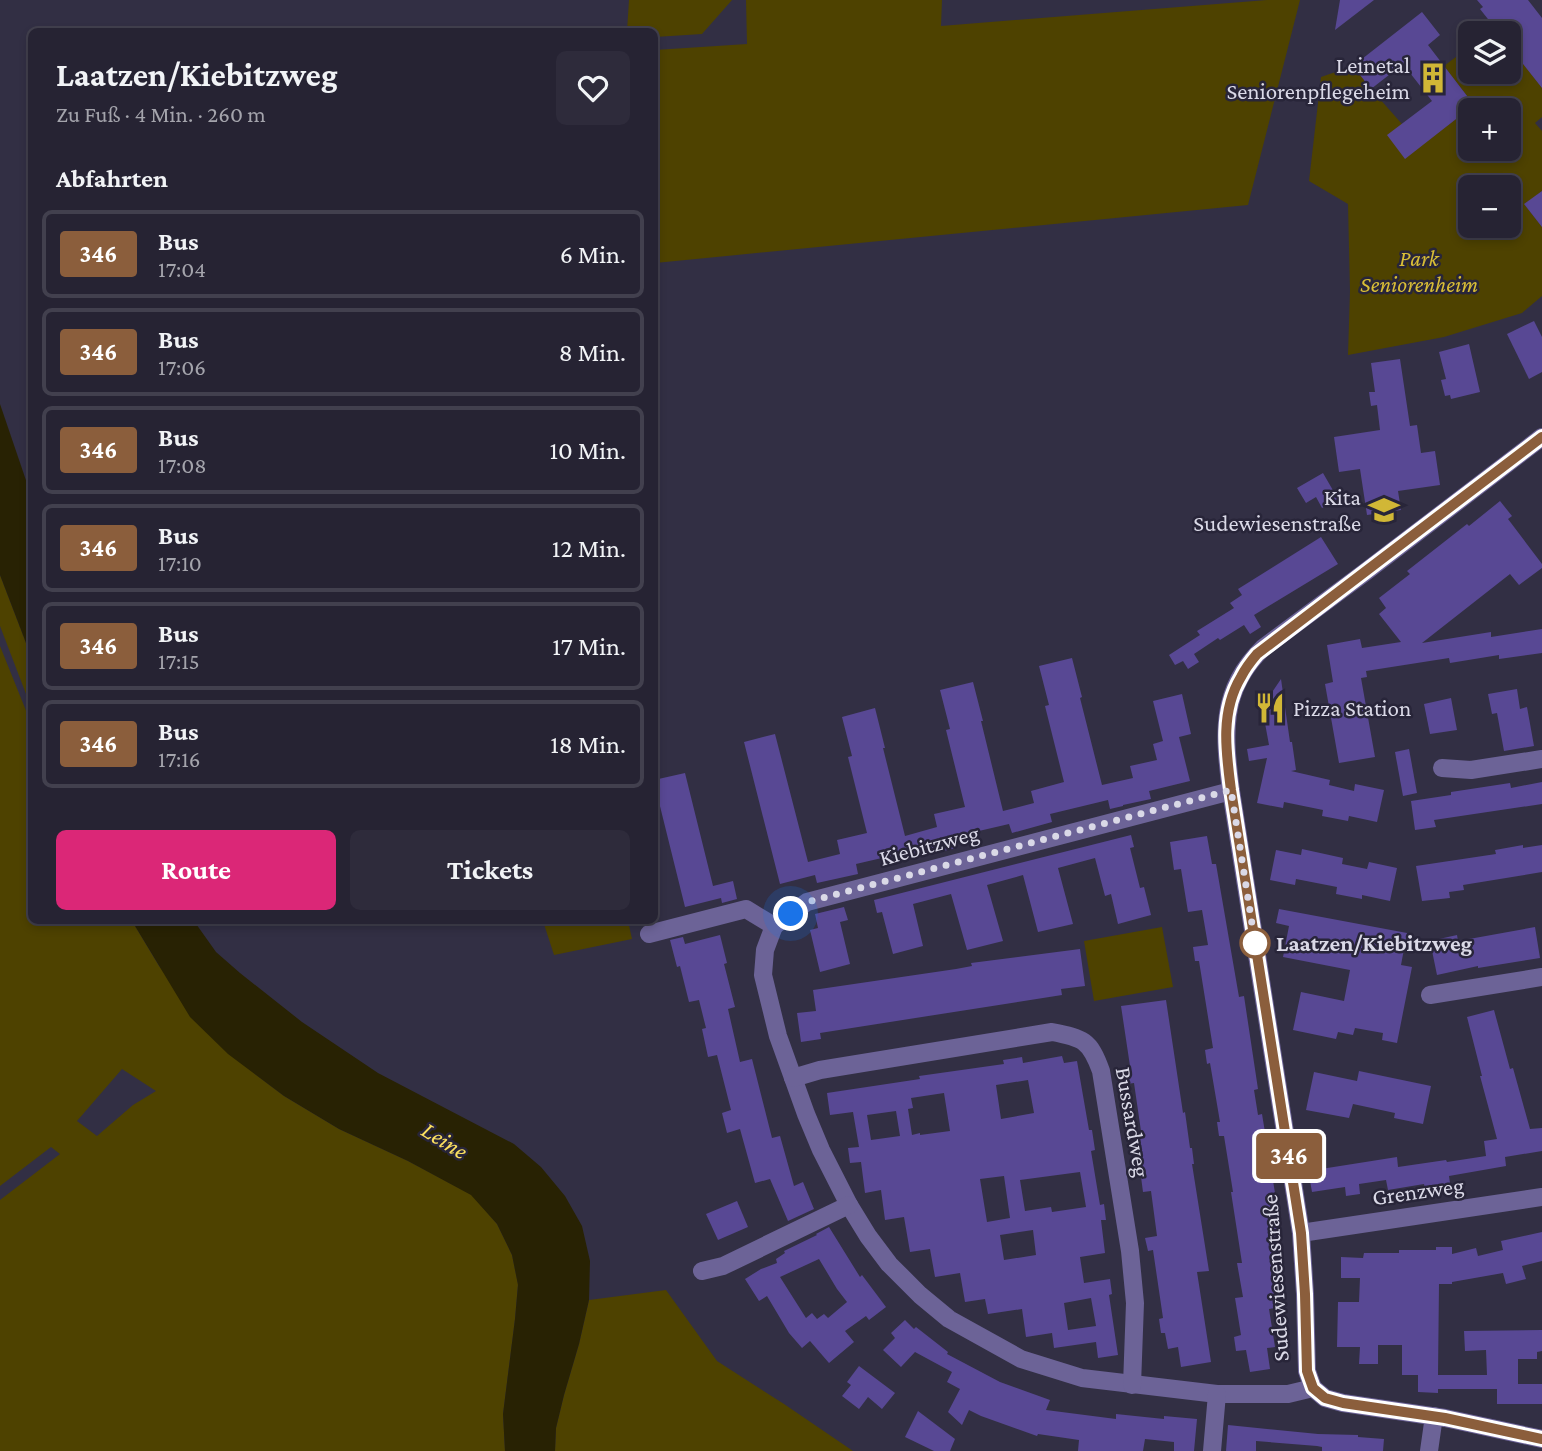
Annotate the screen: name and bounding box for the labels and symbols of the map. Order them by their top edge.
place label: Leinetal Seniorenpflegeheim [1226,52,1410,104]
building icon: Leinetal Seniorenpflegeheim [1416,61,1450,95]
park label: Park Seniorenheim [1360,245,1478,297]
place label: Kita Sudewiesenstraße [1193,484,1361,536]
school or university icon: Kita Sudewiesenstraße [1367,493,1401,527]
restaurant icon: Pizza Station [1253,691,1287,725]
place label: Pizza Station [1293,695,1411,721]
street label: Kiebitzweg [876,819,982,871]
your location [773,896,808,931]
marker: Laatzen/Kiebitzweg [1240,928,1270,958]
place label: Laatzen/Kiebitzweg [1276,930,1473,956]
street label: Bussardweg [1111,1065,1155,1179]
water label: Leine [417,1116,473,1164]
line badge: 346 [1249,1133,1329,1179]
street label: Grenzweg [1370,1172,1466,1210]
street label: Sudewiesenstraße [1256,1193,1294,1363]

